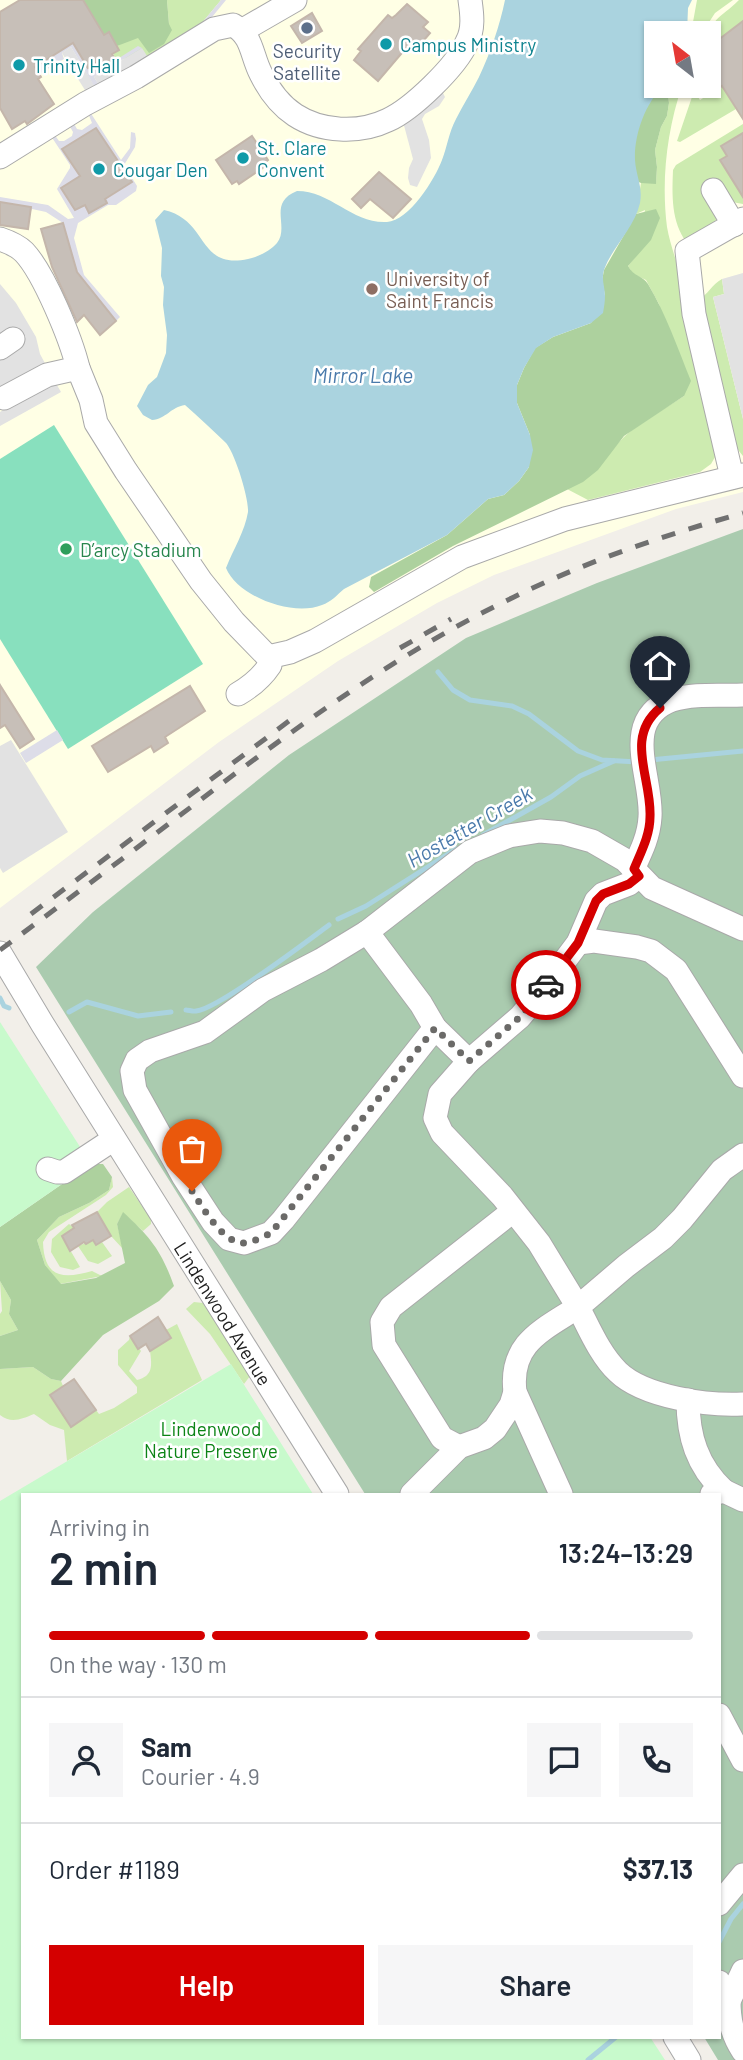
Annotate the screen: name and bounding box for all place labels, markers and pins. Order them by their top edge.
marker: Security Satellite [299,20,315,36]
place label: Campus Ministry [400,33,536,56]
marker: Campus Ministry [378,36,394,52]
place label: Security Satellite [273,39,342,84]
place label: Trinity Hall [33,54,120,77]
marker: Trinity Hall [11,57,27,73]
place label: St. Clare Convent [257,136,327,181]
marker: St. Clare Convent [235,150,251,166]
place label: Cougar Den [113,158,208,181]
marker: Cougar Den [91,161,107,177]
place label: University of Saint Francis [386,267,494,312]
marker: University of Saint Francis [364,281,380,297]
place label: D’arcy Stadium [80,538,202,561]
marker: D’arcy Stadium [58,541,74,557]
pin [630,636,690,708]
pin [162,1119,222,1191]

